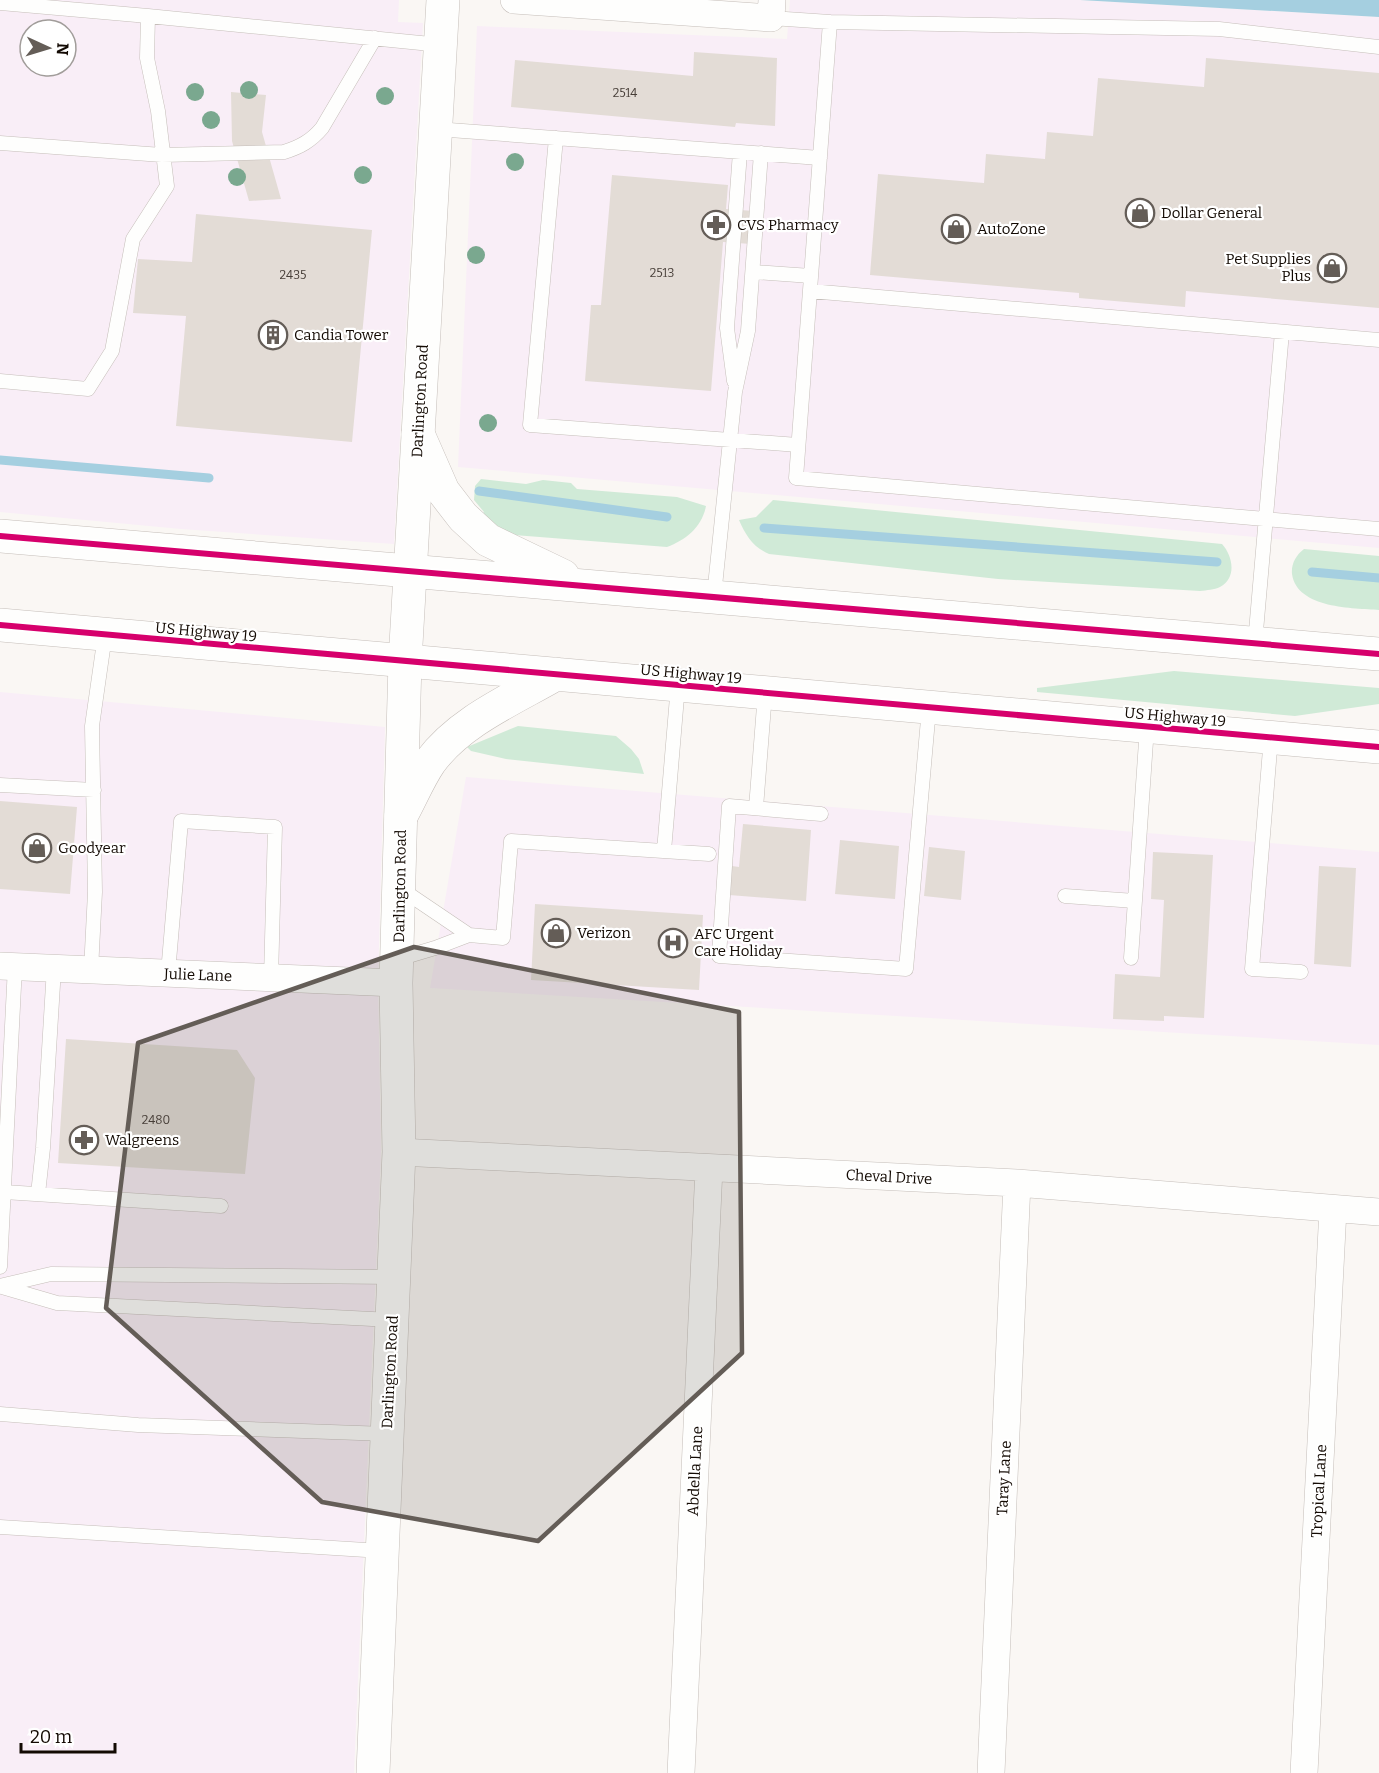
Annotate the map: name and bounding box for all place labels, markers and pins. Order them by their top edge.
shop icon: Dollar General [1124,197,1156,229]
place label: Dollar General [1161,204,1262,222]
pharmacy icon: CVS Pharmacy [700,209,732,241]
shop icon: AutoZone [940,213,972,245]
place label: CVS Pharmacy [737,216,839,234]
place label: AutoZone [977,220,1046,238]
place label: Pet Supplies Plus [1226,250,1311,285]
shop icon: Pet Supplies Plus [1316,252,1348,284]
building icon: Candia Tower [257,319,289,351]
place label: Candia Tower [294,326,389,344]
shop icon: Goodyear [21,832,53,864]
place label: Goodyear [58,839,126,857]
shop icon: Verizon [540,917,572,949]
place label: Verizon [577,924,631,942]
place label: AFC Urgent Care Holiday [694,925,783,960]
hospital icon: AFC Urgent Care Holiday [657,927,689,959]
pharmacy icon: Walgreens [68,1124,100,1156]
place label: Walgreens [105,1131,179,1149]

